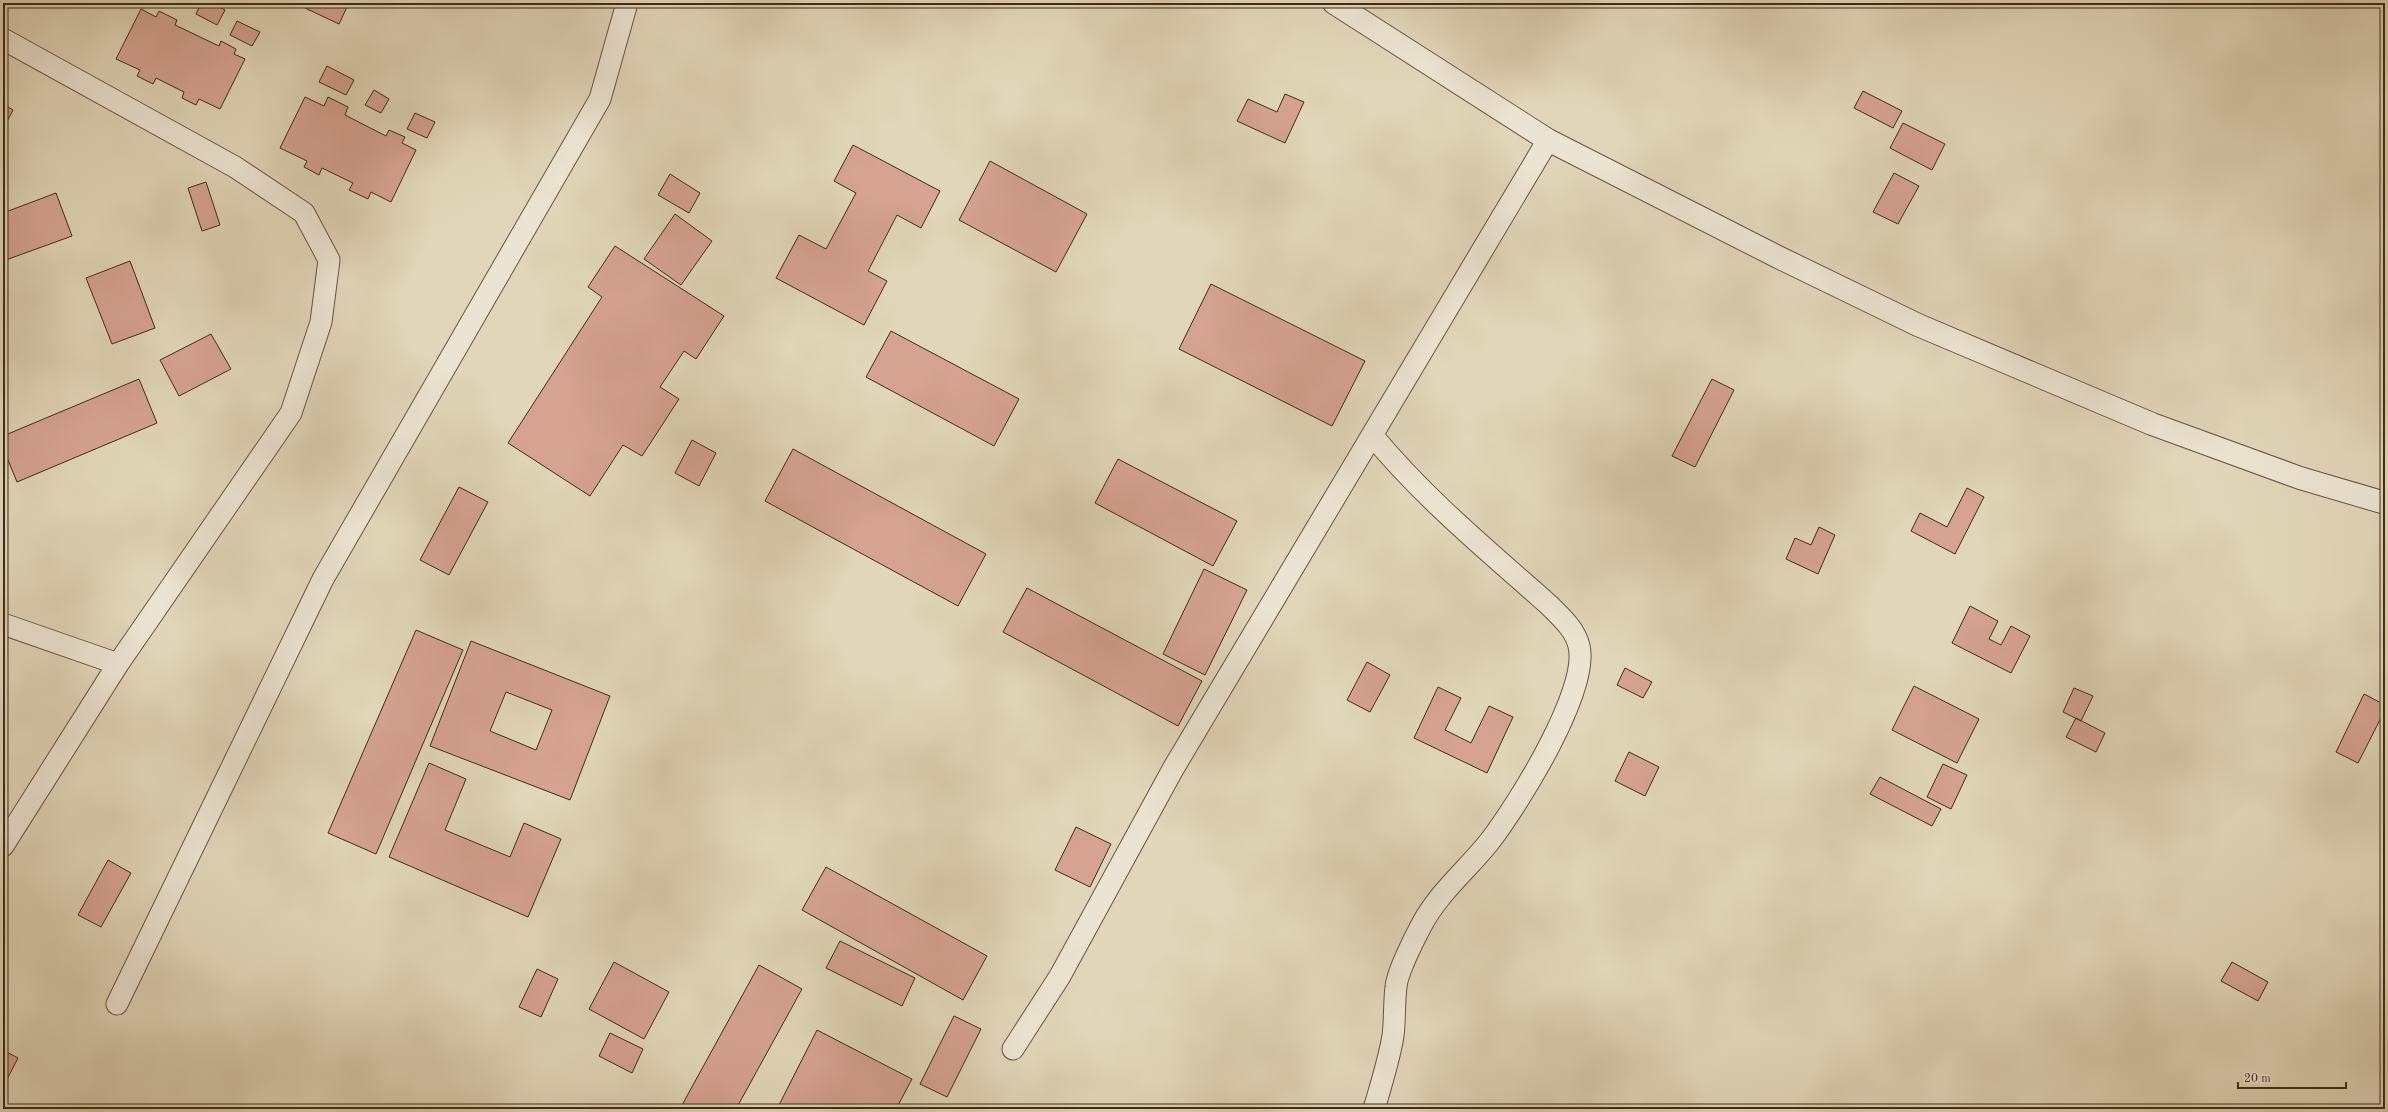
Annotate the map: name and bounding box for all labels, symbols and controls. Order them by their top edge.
scale bar [2238,1064,2346,1090]
text: 20 m [2244,1073,2271,1085]

